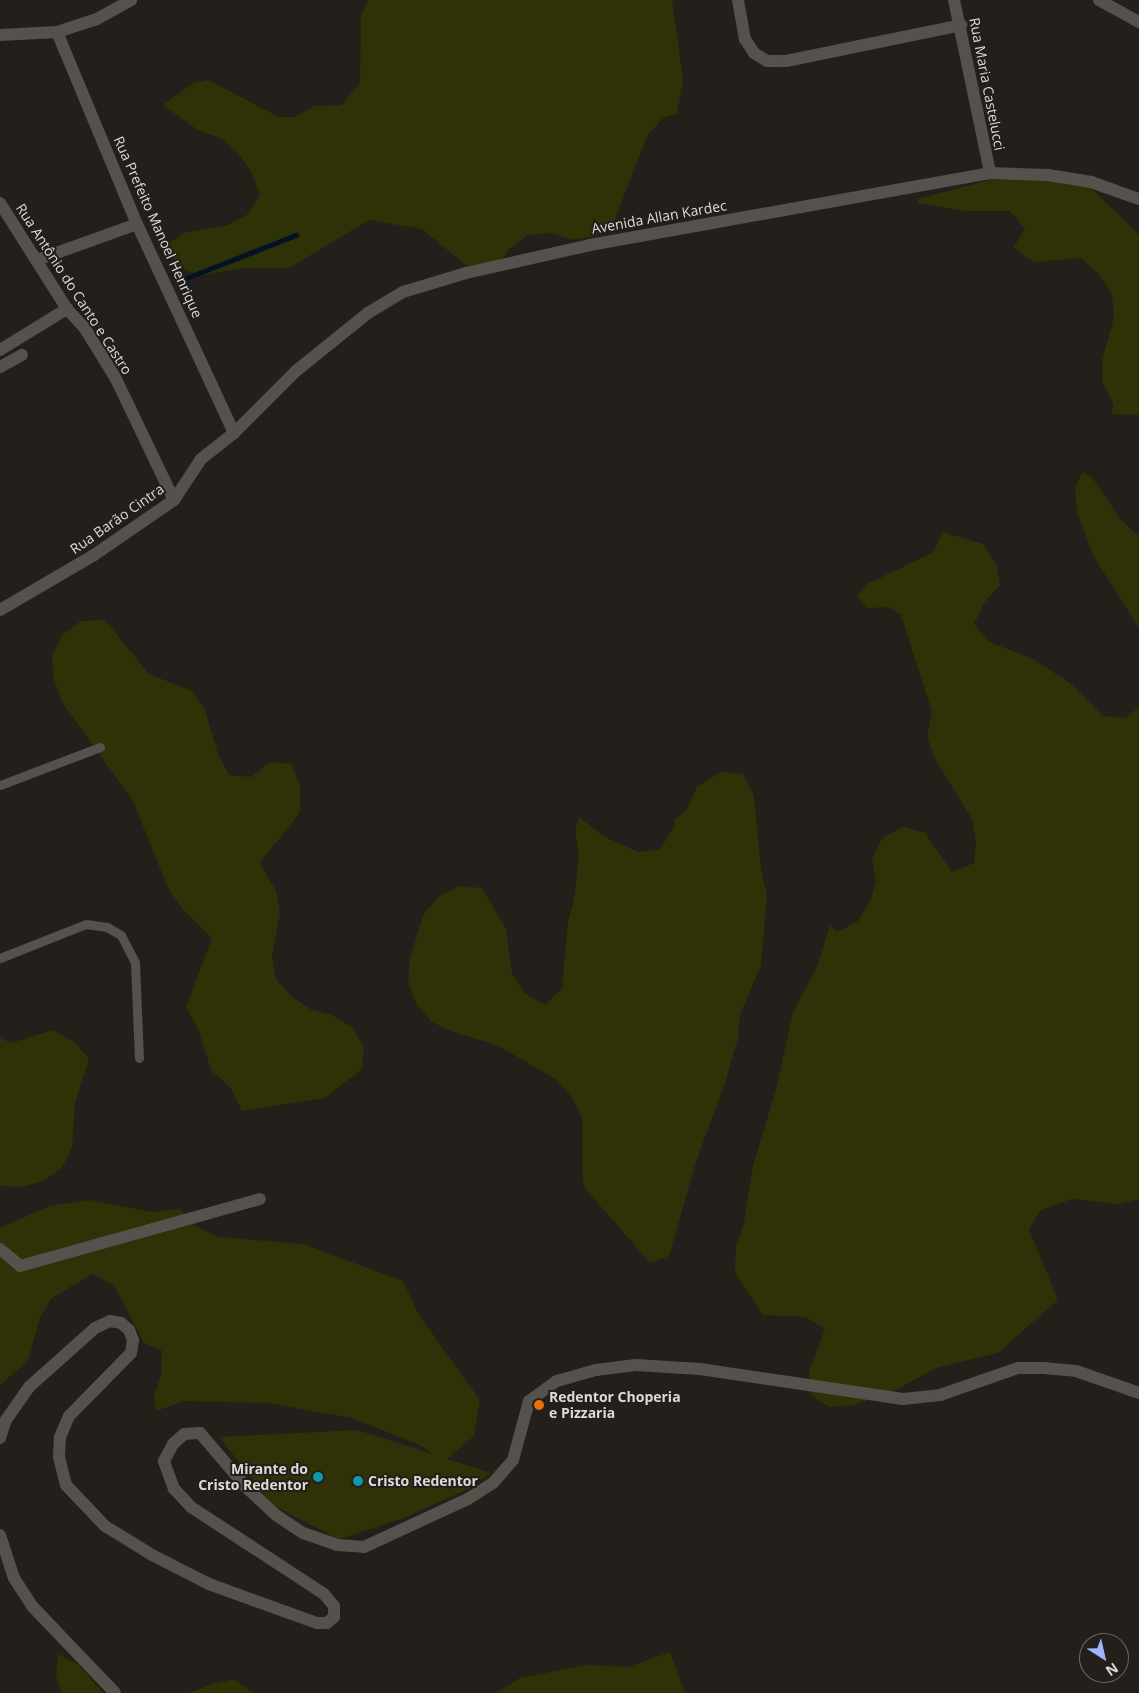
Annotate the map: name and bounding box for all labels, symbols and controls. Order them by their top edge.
street label: Rua Maria Castelucci [966,16,1008,152]
street label: Rua Prefeito Manoel Henrique [110,133,206,321]
street label: Avenida Allan Kardec [590,197,728,237]
street label: Rua Antônio do Canto e Castro [12,200,136,378]
street label: Rua Barão Cintra [67,480,167,558]
place label: Redentor Choperia e Pizzaria [549,1389,681,1421]
marker: Redentor Choperia e Pizzaria [533,1399,545,1411]
place label: Mirante do Cristo Redentor [198,1461,308,1494]
marker: Mirante do Cristo Redentor [312,1471,324,1483]
place label: Cristo Redentor [368,1473,478,1489]
marker: Cristo Redentor [352,1475,364,1487]
north arrow [1079,1633,1129,1683]
text: N [1102,1659,1122,1681]

